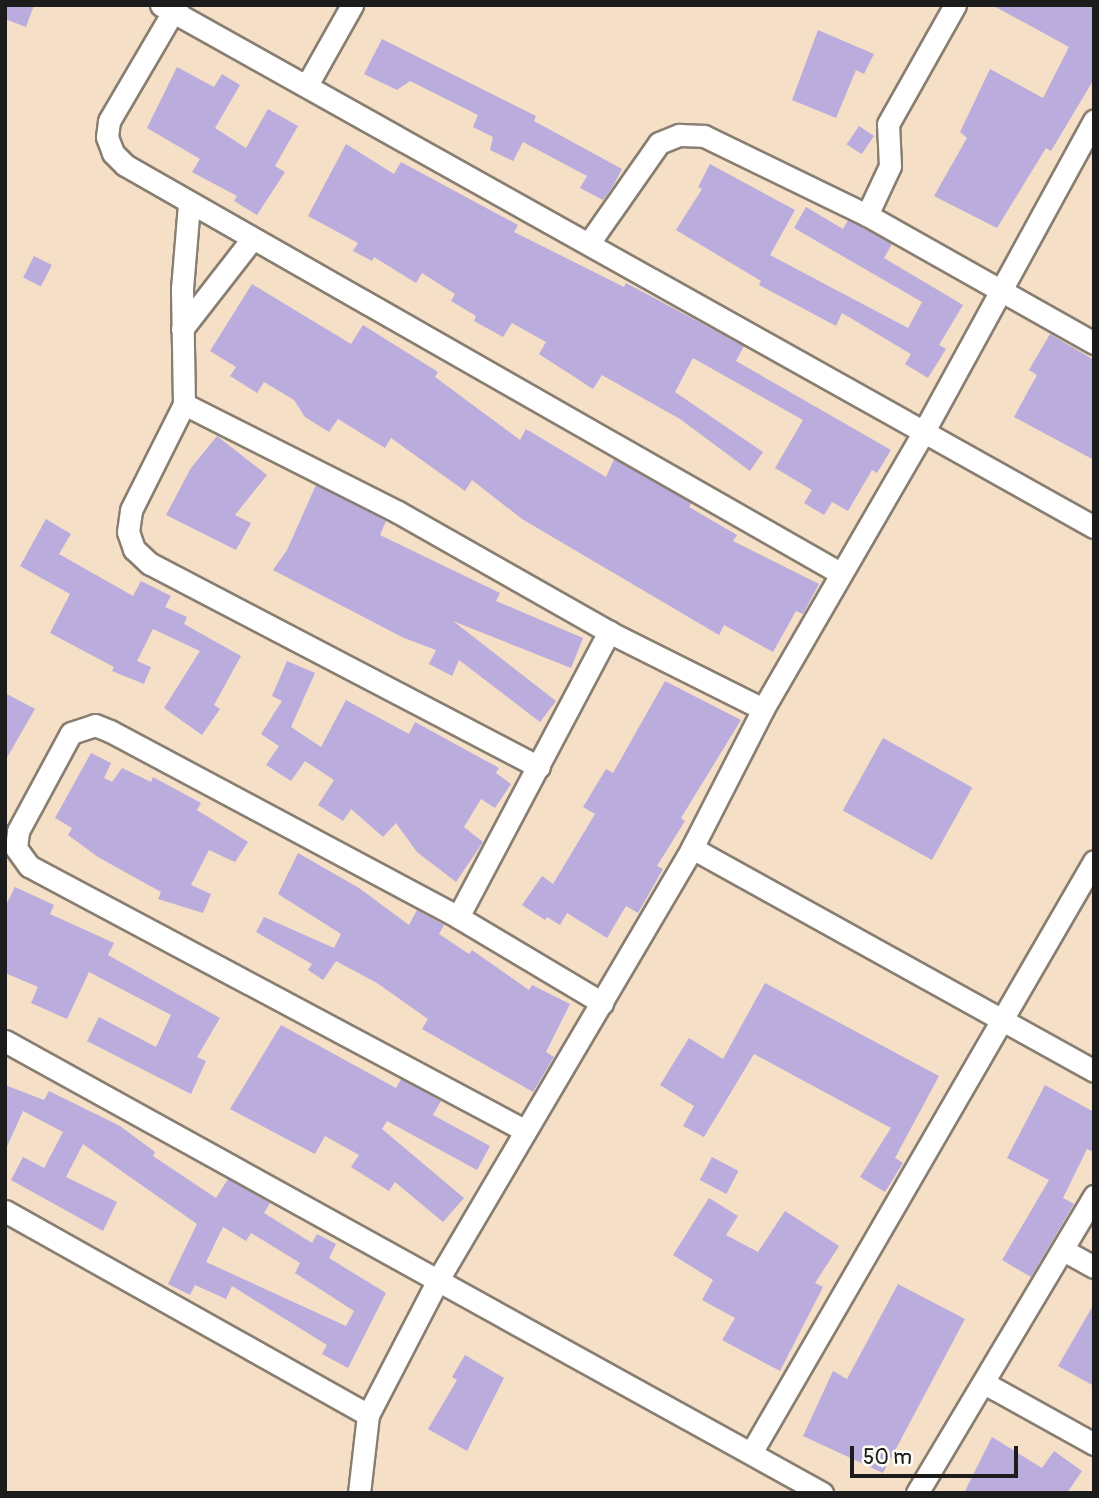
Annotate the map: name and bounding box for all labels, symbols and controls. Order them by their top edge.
scale bar [854,1432,1022,1476]
text: 50 m [863,1444,912,1471]

